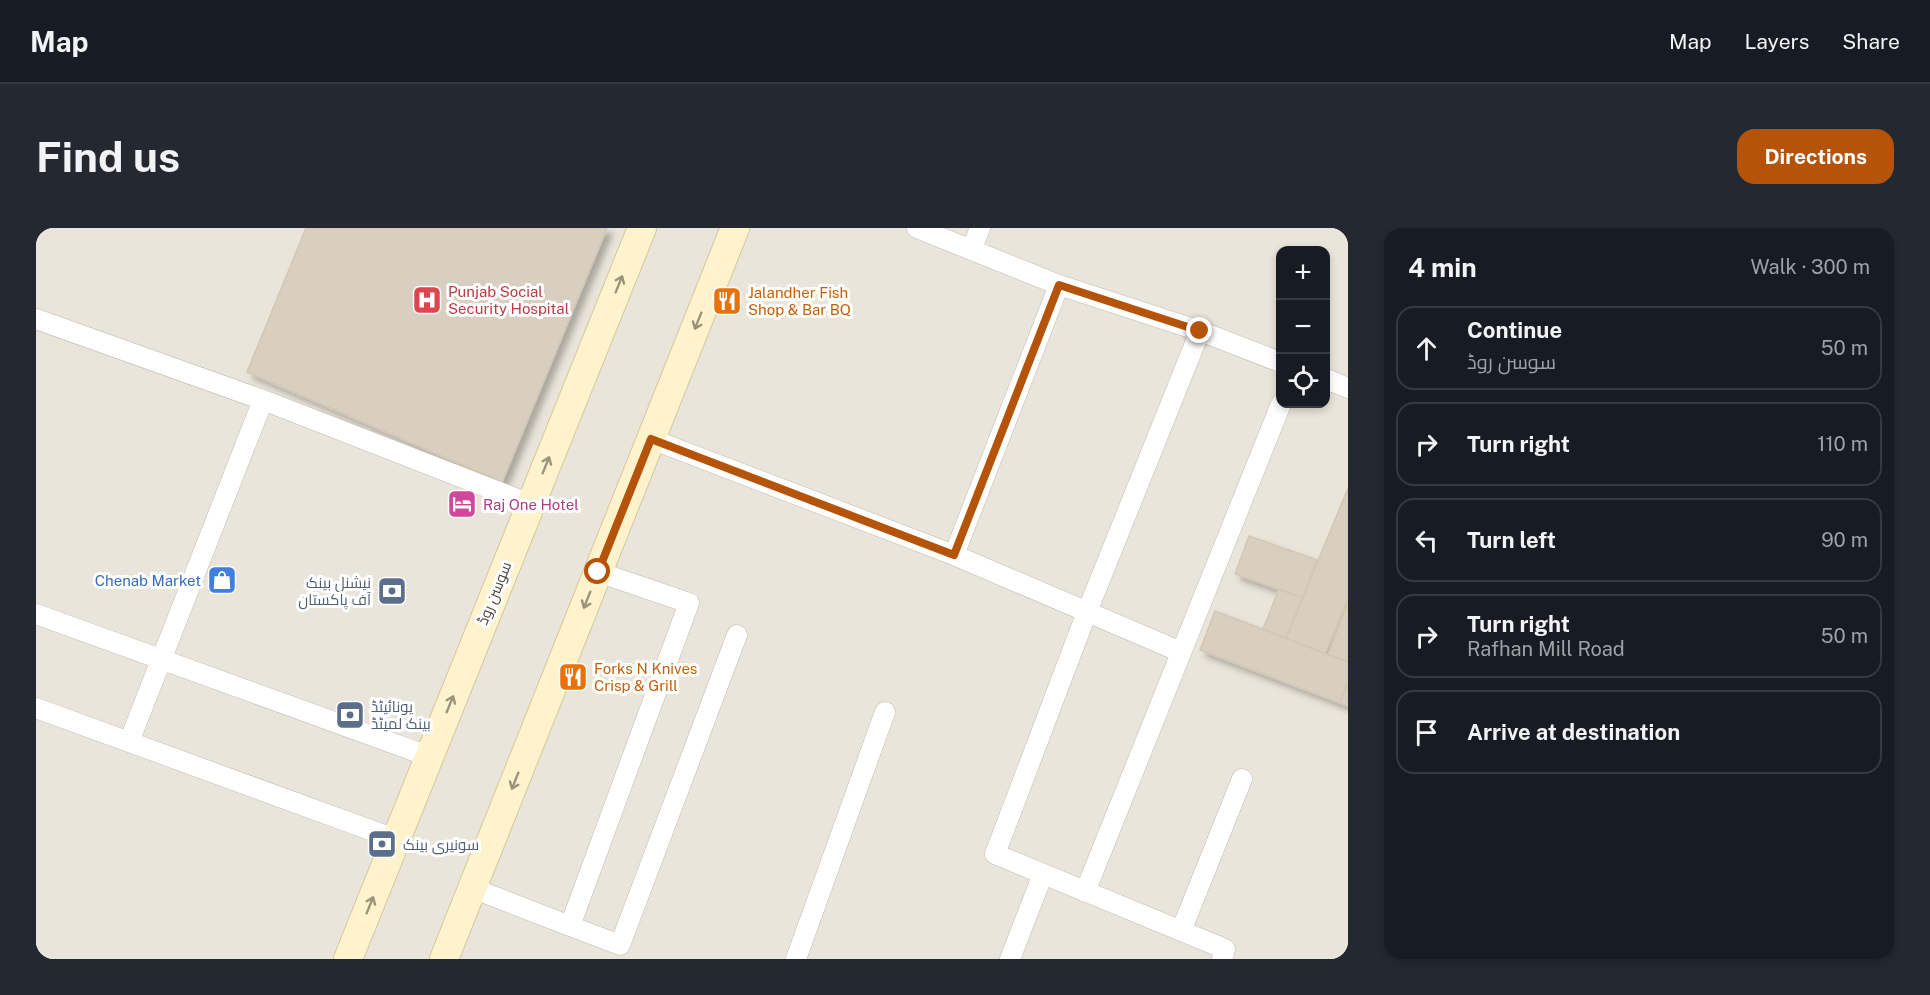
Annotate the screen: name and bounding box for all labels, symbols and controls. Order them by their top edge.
text: Map [30,25,89,58]
text: Map [1669,29,1712,54]
text: Layers [1745,29,1809,54]
text: Share [1842,29,1900,54]
button: Directions [1737,129,1894,184]
text: Find us [36,132,180,181]
map controls [1276,246,1330,408]
button: + [1276,246,1330,300]
text: 4 min [1408,252,1477,283]
text: Walk · 300 m [1750,255,1870,279]
one-way arrow [614,275,625,294]
place label: Punjab Social Security Hospital [448,283,569,317]
hospital icon: Punjab Social Security Hospital [411,284,443,316]
place label: Jalandher Fish Shop & Bar BQ [748,284,851,318]
restaurant icon: Jalandher Fish Shop & Bar BQ [711,285,743,317]
button: − [1276,300,1330,354]
one-way arrow [692,312,703,330]
route end [1186,317,1212,343]
text: Continue [1467,317,1562,343]
icon: ahead [1410,332,1443,365]
text: 50 m [1821,336,1868,360]
text: سوسن روڈ [1467,350,1556,374]
button: locate [1276,354,1330,408]
icon: right [1410,428,1443,461]
text: Turn right [1467,431,1570,457]
text: 110 m [1817,432,1868,456]
one-way arrow [541,456,552,474]
hotel icon: Raj One Hotel [446,488,478,520]
place label: Raj One Hotel [483,496,579,513]
icon: left [1410,524,1443,557]
text: Turn left [1467,527,1556,553]
text: 90 m [1821,528,1868,552]
route start [584,558,610,584]
street label: سوسن روڈ [474,559,516,628]
shop icon: Chenab Market [206,564,238,596]
place label: Chenab Market [95,572,201,589]
place label: نیشنل بینک آف پاکستان [298,574,371,610]
bank icon: نیشنل بینک آف پاکستان [376,575,408,607]
one-way arrow [581,590,592,609]
text: Turn right [1467,611,1570,637]
icon: right [1410,620,1443,653]
text: 50 m [1821,624,1868,648]
text: Rafhan Mill Road [1467,637,1625,661]
place label: Forks N Knives Crisp & Grill [594,660,697,694]
restaurant icon: Forks N Knives Crisp & Grill [557,661,589,693]
one-way arrow [445,695,456,714]
place label: یونائیٹڈ بینک لمیٹڈ [371,698,431,732]
bank icon: یونائیٹڈ بینک لمیٹڈ [334,699,366,731]
icon: arrive [1410,716,1443,749]
text: Arrive at destination [1467,719,1680,745]
one-way arrow [508,771,519,790]
bank icon: سونیری بینک [366,828,398,860]
place label: سونیری بینک [403,836,479,855]
one-way arrow [365,896,376,914]

